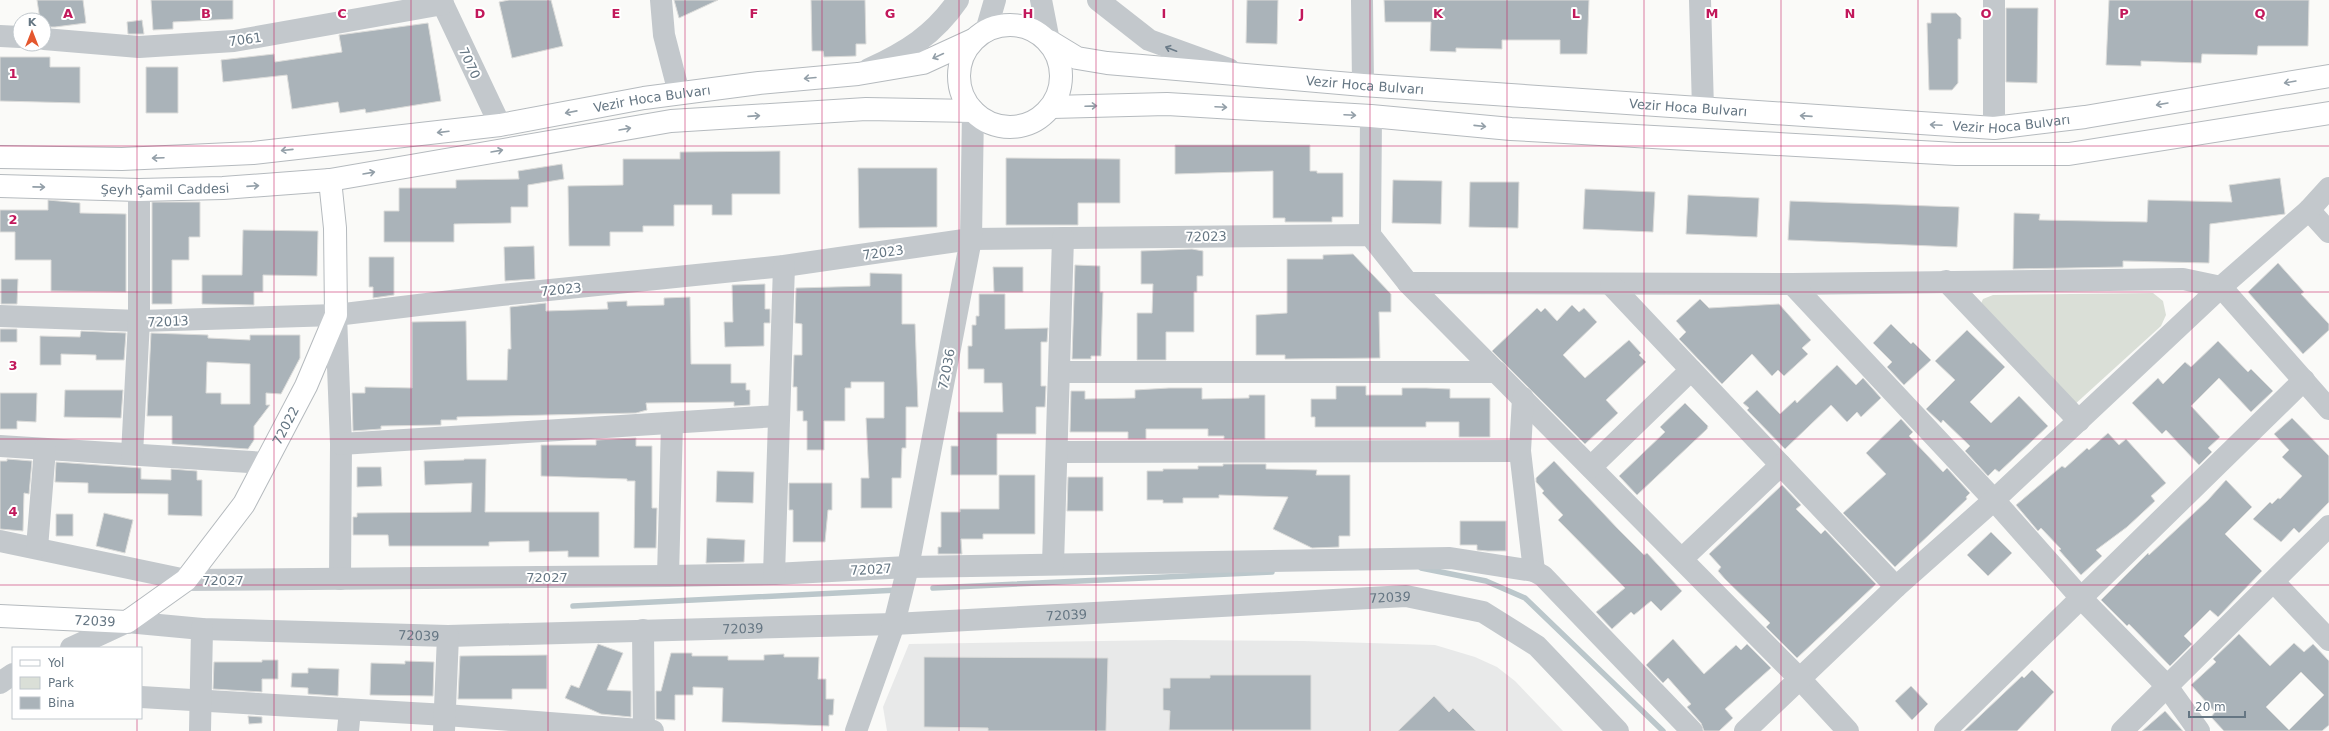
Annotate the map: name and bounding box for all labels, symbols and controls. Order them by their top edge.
text: A [63,6,73,21]
text: B [201,6,211,21]
text: C [337,6,347,21]
text: D [475,6,486,21]
text: E [612,6,620,21]
text: F [750,6,758,21]
text: G [885,6,895,21]
text: H [1023,6,1033,21]
text: I [1162,6,1166,21]
text: J [1299,6,1304,21]
text: K [1433,6,1444,21]
text: L [1572,6,1580,21]
text: M [1706,6,1718,21]
text: N [1845,6,1855,21]
text: O [1980,6,1992,21]
text: P [2119,6,2129,21]
text: Q [2254,6,2266,21]
north arrow [12,12,52,52]
text: K [28,16,37,29]
street label: 7061 [228,30,262,49]
one-way arrow [1165,44,1177,52]
street label: 7070 [456,45,483,81]
one-way arrow [932,53,944,60]
text: 1 [8,66,18,81]
street label: Vezir Hoca Bulvarı [1305,73,1424,97]
one-way arrow [804,75,817,82]
one-way arrow [2284,78,2297,86]
street label: Vezir Hoca Bulvarı [592,82,711,115]
street label: Vezir Hoca Bulvarı [1629,96,1748,119]
one-way arrow [2156,100,2169,108]
one-way arrow [1084,102,1097,110]
one-way arrow [1214,103,1227,111]
one-way arrow [565,108,578,116]
one-way arrow [1343,111,1356,118]
one-way arrow [747,112,760,119]
street label: Vezir Hoca Bulvarı [1952,112,2071,136]
one-way arrow [1800,113,1813,120]
one-way arrow [1930,121,1943,128]
one-way arrow [1473,123,1486,130]
one-way arrow [618,125,631,133]
one-way arrow [437,128,450,136]
one-way arrow [281,146,294,153]
one-way arrow [490,147,503,155]
one-way arrow [152,154,165,162]
one-way arrow [362,169,375,177]
street label: Şeyh Şamil Caddesi [100,181,230,198]
one-way arrow [246,182,259,189]
one-way arrow [32,183,45,191]
text: 2 [8,212,18,227]
street label: 72023 [1185,229,1227,244]
street label: 72023 [862,242,905,263]
street label: 72023 [540,280,582,299]
street label: 72013 [147,313,189,330]
street label: 72036 [935,347,958,391]
text: 3 [8,358,18,373]
street label: 72022 [269,404,302,447]
text: 4 [8,504,18,519]
street label: 72027 [850,561,892,578]
street label: 72027 [526,570,568,585]
street label: 72027 [202,573,244,588]
street label: 72039 [1369,588,1412,606]
street label: 72039 [1045,606,1088,624]
street label: 72039 [74,613,116,629]
street label: 72039 [722,621,764,637]
street label: 72039 [398,628,440,644]
legend [12,647,142,719]
text: Yol [47,656,64,670]
text: Park [48,676,74,690]
scale bar [2189,693,2245,719]
text: Bina [48,696,75,710]
text: 20 m [2195,700,2226,714]

